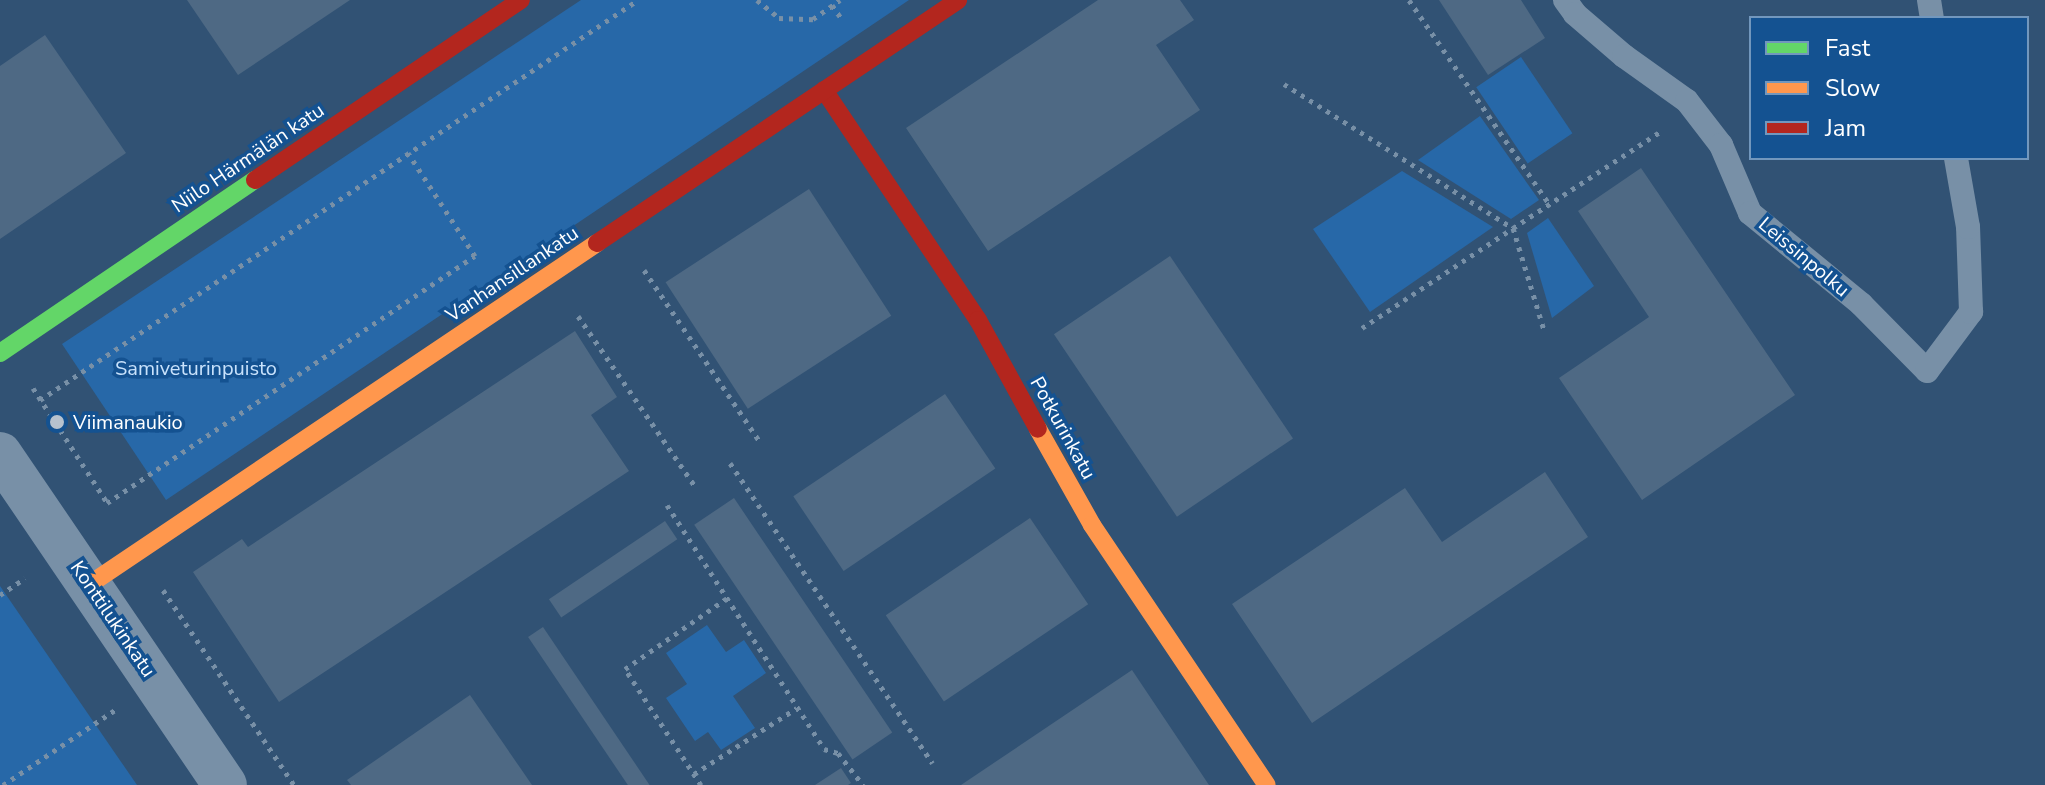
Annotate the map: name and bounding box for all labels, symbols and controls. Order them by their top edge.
legend [1749,16,2029,160]
text: Fast [1825,32,1870,64]
text: Slow [1825,72,1880,104]
street label: Niilo Härmälän katu [167,98,329,218]
text: Jam [1825,112,1866,144]
street label: Leissinpolku [1754,212,1854,302]
street label: Vanhansillankatu [441,221,583,327]
park label: Samiveturinpuisto [115,356,277,380]
street label: Potkurinkatu [1025,373,1101,483]
place label: Viimanaukio [73,410,183,434]
marker: Viimanaukio [48,413,66,431]
street label: Konttilukinkatu [65,556,161,682]

